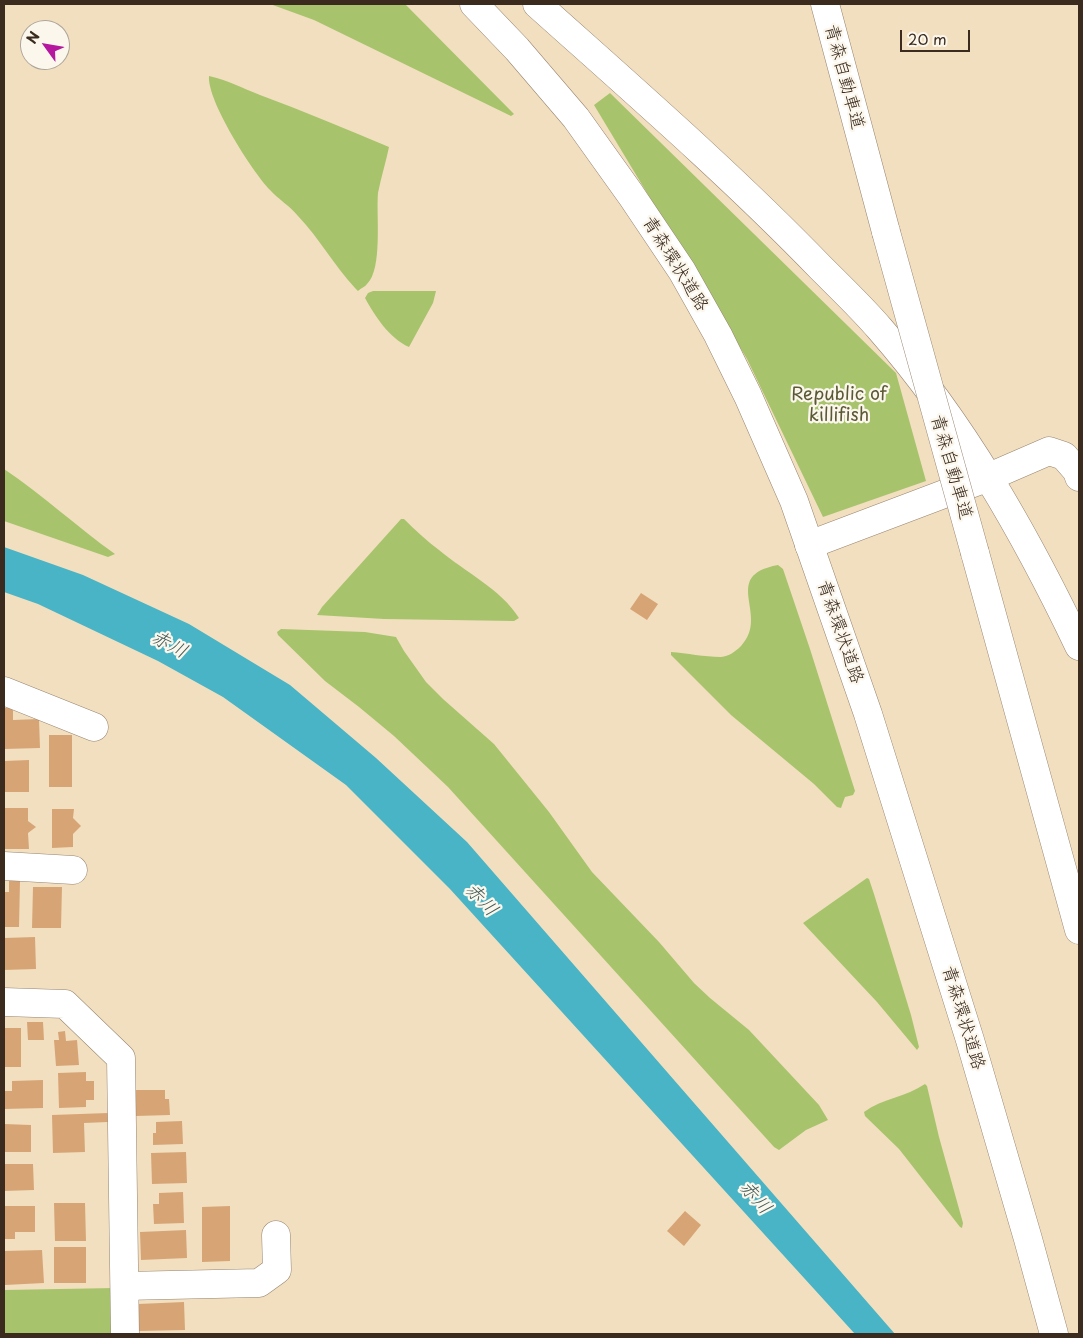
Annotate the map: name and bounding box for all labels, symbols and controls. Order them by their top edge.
north arrow [20,20,70,70]
scale bar [903,20,973,52]
street label: 青森自動車道 [820,22,868,132]
text: N [21,27,45,48]
text: 20 m [908,27,947,50]
street label: 青森環状道路 [637,212,713,316]
park label: Republic of killifish [791,384,887,426]
street label: 青森自動車道 [926,412,976,522]
street label: 青森環状道路 [812,577,868,687]
water label: 赤川 [147,626,191,664]
water label: 赤川 [460,878,502,922]
street label: 青森環状道路 [937,963,989,1073]
water label: 赤川 [734,1176,776,1220]

